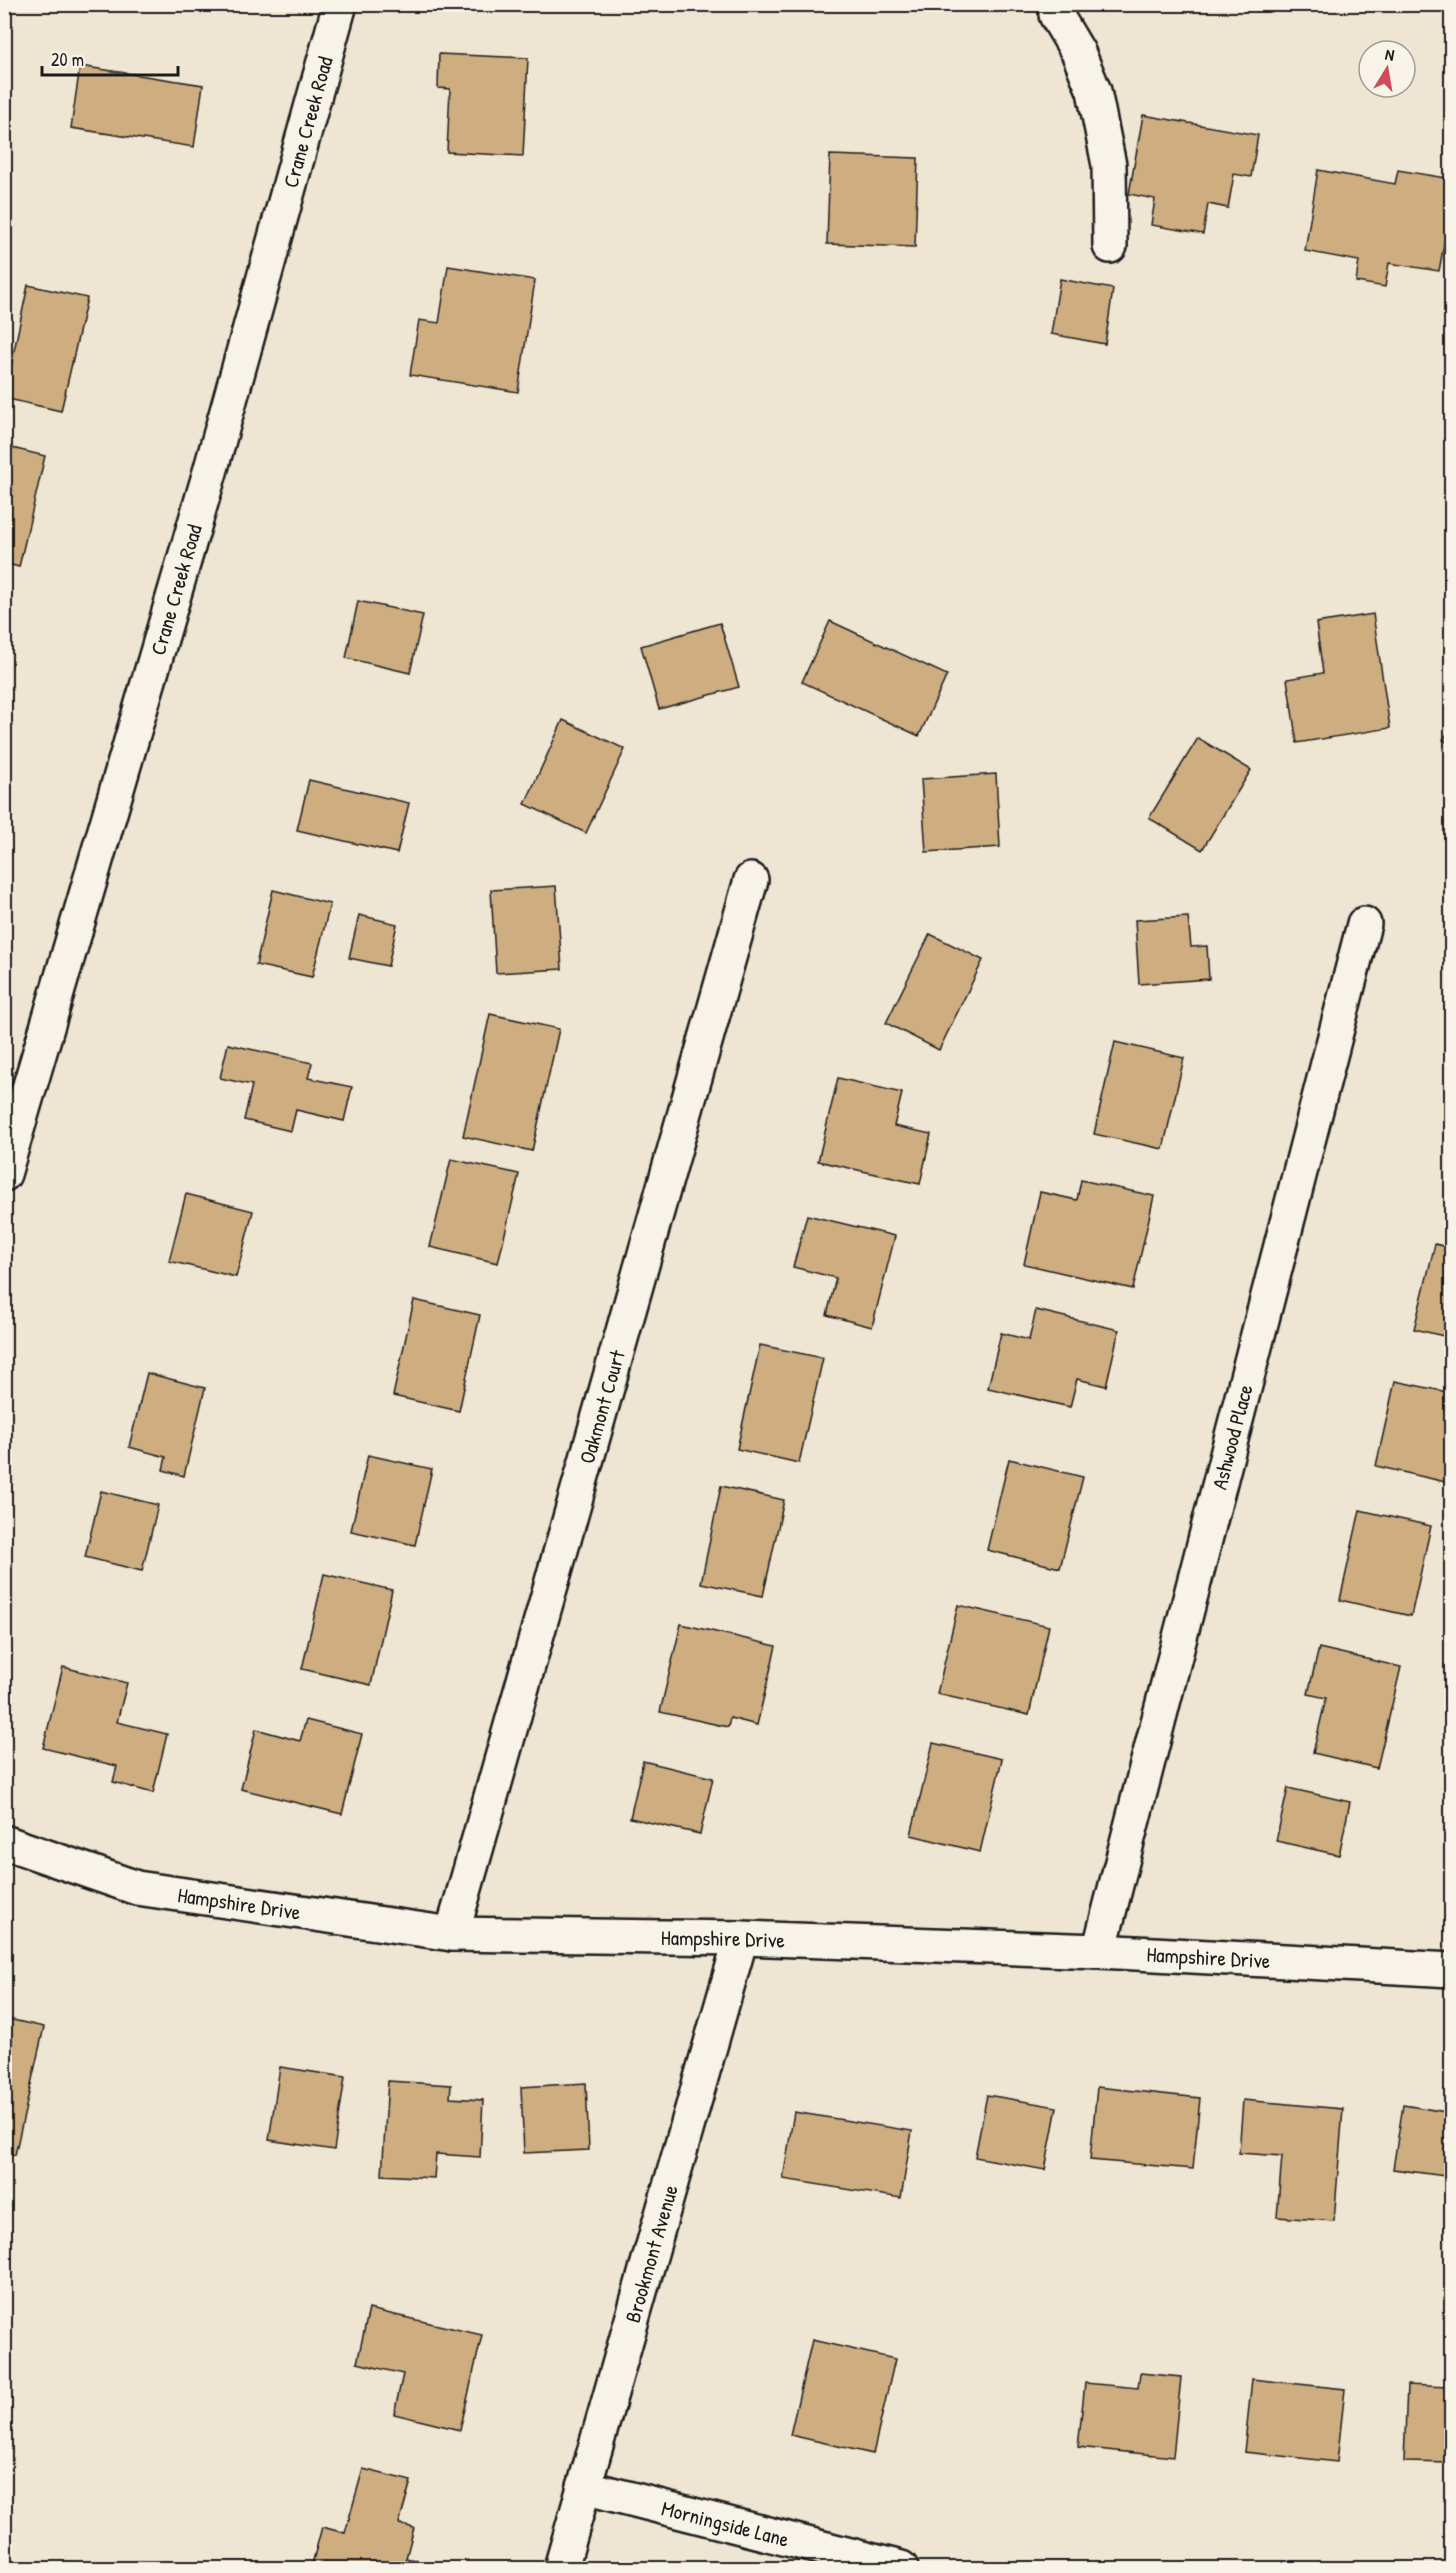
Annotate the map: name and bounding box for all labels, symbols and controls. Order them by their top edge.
scale bar [42,39,178,77]
north arrow [1357,39,1417,99]
text: N [1384,43,1397,66]
text: 20 m [51,47,84,72]
street label: Crane Creek Road [275,53,339,191]
street label: Crane Creek Road [143,521,208,658]
street label: Oakmont Court [572,1346,632,1467]
street label: Ashwood Place [1204,1381,1259,1492]
street label: Hampshire Drive [176,1880,303,1926]
street label: Hampshire Drive [661,1922,785,1954]
street label: Hampshire Drive [1146,1939,1271,1975]
street label: Brookmont Avenue [617,2181,684,2326]
street label: Morningside Lane [659,2493,792,2553]

